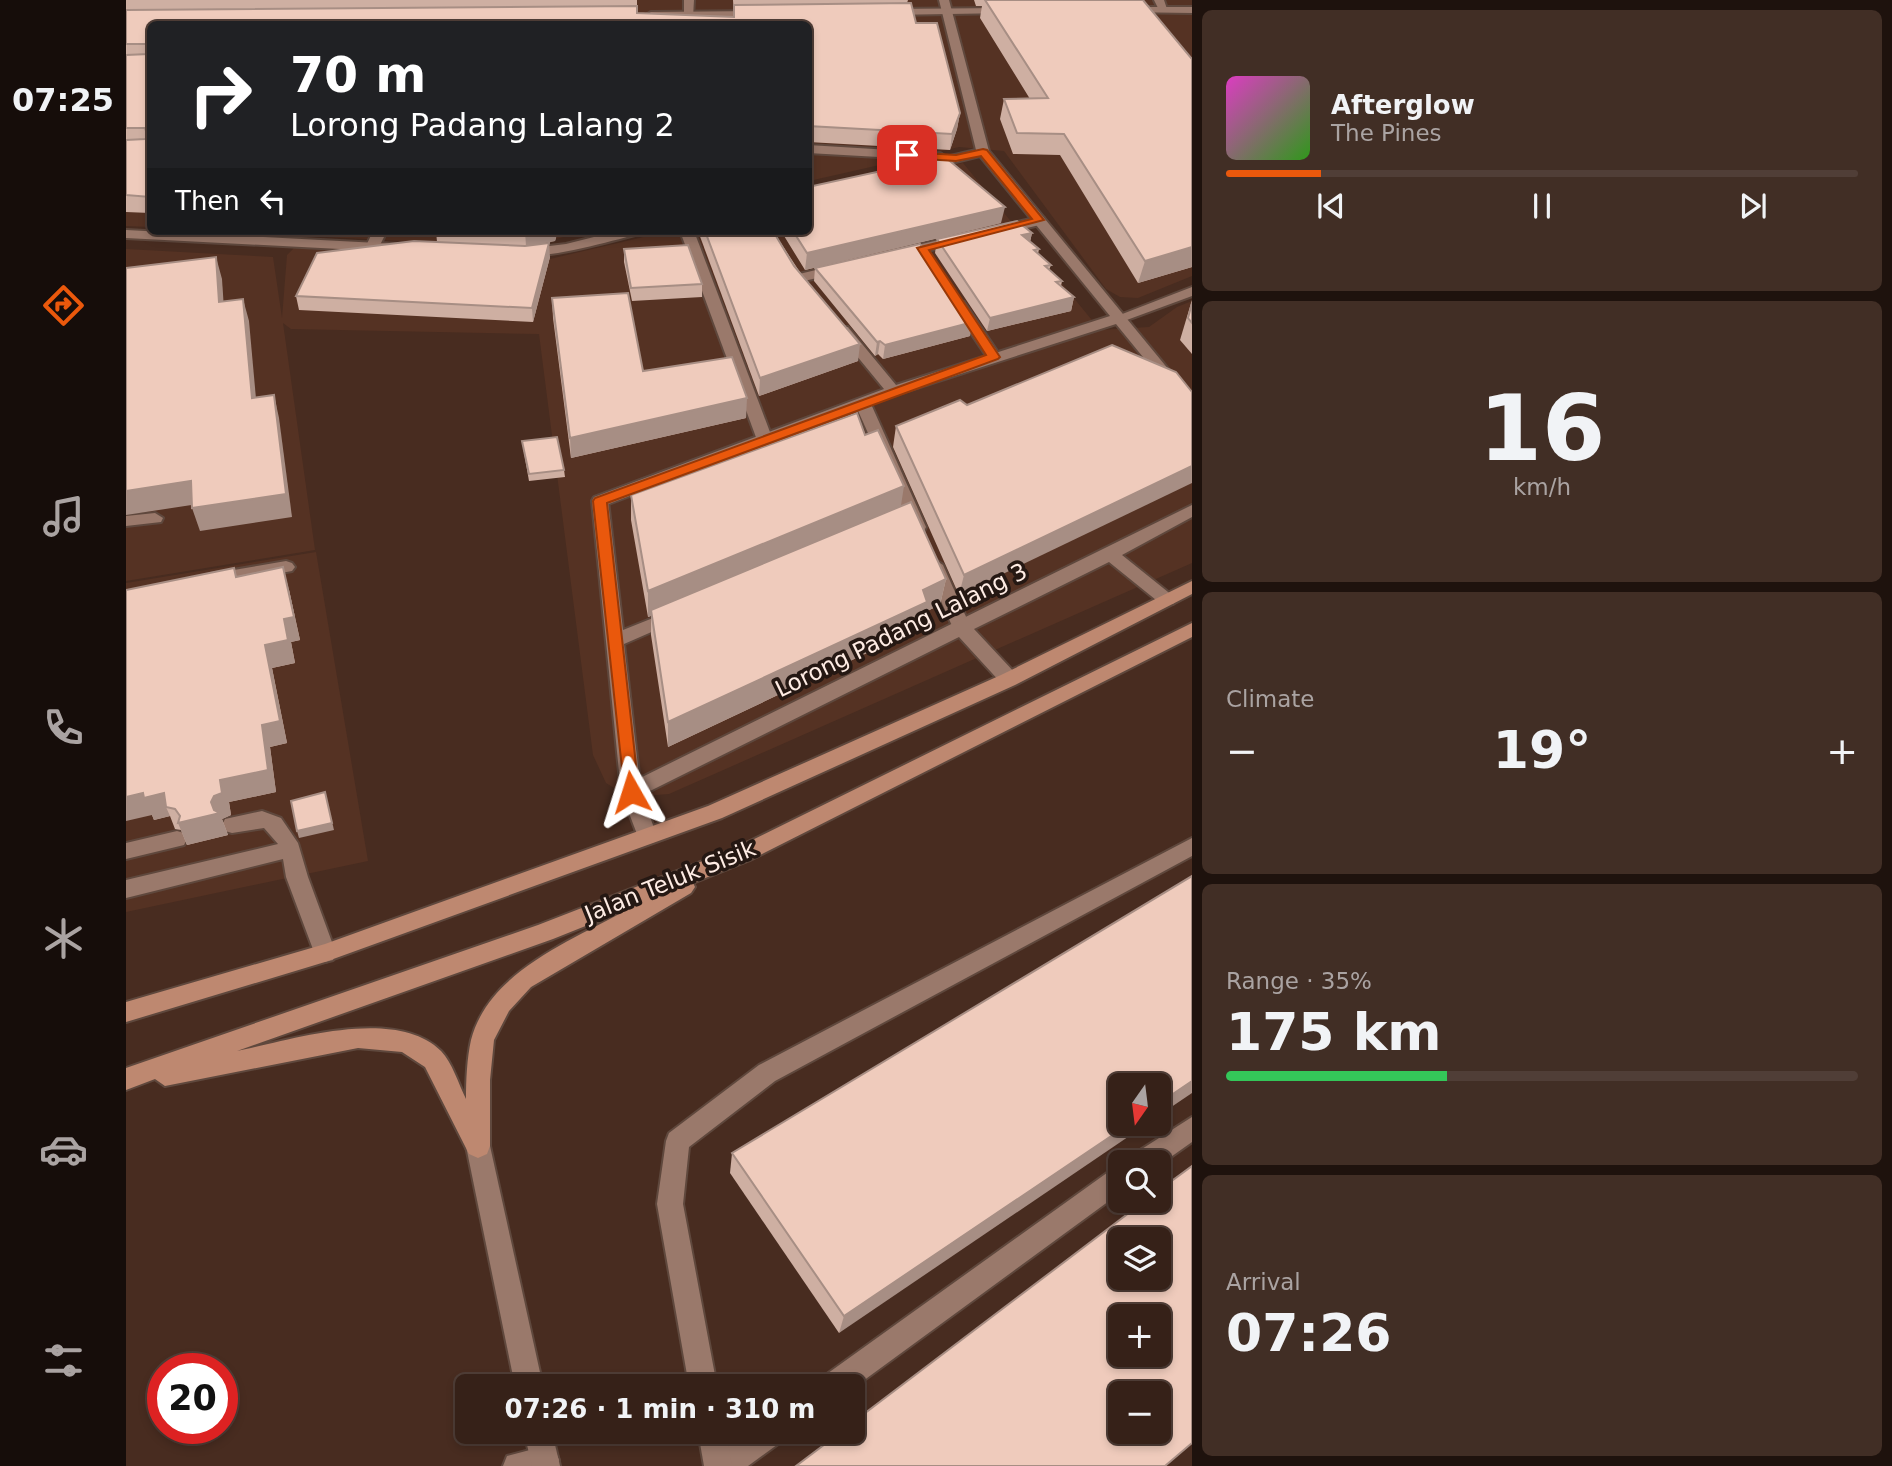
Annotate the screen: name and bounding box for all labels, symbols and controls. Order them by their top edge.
text: 70 m [290,47,426,104]
icon: right [175,49,266,140]
text: 07:25 [12,81,114,119]
text: Afterglow [1331,90,1475,120]
text: Lorong Padang Lalang 2 [290,106,675,144]
text: The Pines [1331,120,1442,146]
pin [877,125,937,185]
icon: arrive [888,136,926,174]
icon: left [254,182,292,220]
text: Then [175,186,240,216]
icon: previous [1312,187,1350,225]
icon: pause [1523,187,1561,225]
icon: next [1734,187,1772,225]
icon: directions [39,281,88,330]
text: 16 [1479,376,1605,481]
text: km/h [1513,474,1571,500]
icon: music [39,492,88,541]
street label: Lorong Padang Lalang 3 [771,558,1031,702]
text: Climate [1226,686,1315,712]
icon: phone [39,703,88,752]
text: 19° [1493,720,1591,780]
text: − [1226,729,1258,773]
text: + [1826,729,1858,773]
position arrow [594,755,668,829]
street label: Jalan Teluk Sisik [579,835,760,928]
icon: climate [39,914,88,963]
text: Range · 35% [1226,968,1372,994]
text: 175 km [1226,1002,1441,1062]
north arrow [1108,1073,1171,1136]
map controls [1108,1073,1171,1444]
icon: car [39,1125,88,1174]
button: search [1108,1150,1171,1213]
button: layers [1108,1227,1171,1290]
text: Arrival [1226,1269,1301,1295]
text: 07:26 [1226,1303,1392,1363]
button: + [1108,1304,1171,1367]
icon: filters [39,1336,88,1385]
speed limit sign: 20 [147,1353,238,1444]
button: − [1108,1381,1171,1444]
text: 07:26 · 1 min · 310 m [505,1394,815,1424]

